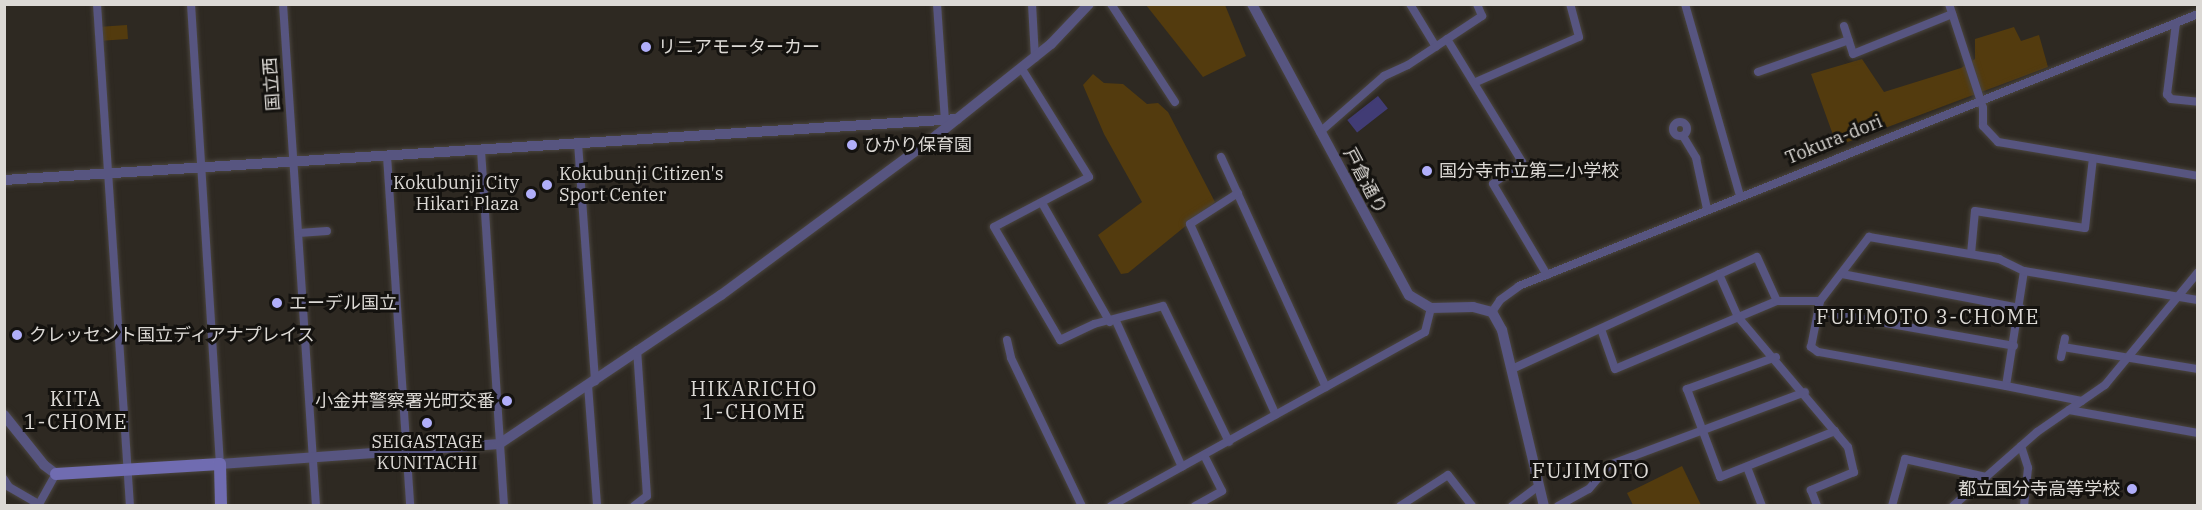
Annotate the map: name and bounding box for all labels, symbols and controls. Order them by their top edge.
place label: リニアモーターカー [658,36,820,58]
marker: リニアモーターカー [639,40,653,54]
street label: 国立西 [259,56,285,112]
street label: Tokura-dori [1782,111,1886,169]
place label: ひかり保育園 [864,134,972,156]
marker: ひかり保育園 [845,138,859,152]
street label: 戸倉通り [1339,144,1391,218]
place label: 国分寺市立第二小学校 [1439,160,1619,182]
place label: Kokubunji Citizen's Sport Center [559,164,724,207]
marker: 国分寺市立第二小学校 [1420,164,1434,178]
place label: Kokubunji City Hikari Plaza [393,173,519,216]
marker: Kokubunji Citizen's Sport Center [540,178,554,192]
marker: Kokubunji City Hikari Plaza [524,187,538,201]
place label: エーデル国立 [289,292,397,314]
marker: エーデル国立 [270,296,284,310]
district label: FUJIMOTO 3-CHOME [1816,304,2040,328]
place label: クレッセント国立ディアナプレイス [29,324,317,346]
marker: クレッセント国立ディアナプレイス [10,328,24,342]
district label: HIKARICHO 1-CHOME [690,376,818,423]
district label: KITA 1-CHOME [24,386,128,433]
place label: 小金井警察署光町交番 [315,390,495,412]
marker: 小金井警察署光町交番 [500,394,514,408]
marker: SEIGASTAGE KUNITACHI [420,416,434,430]
place label: SEIGASTAGE KUNITACHI [371,432,483,474]
district label: FUJIMOTO [1532,457,1650,483]
place label: 都立国分寺高等学校 [1958,478,2120,500]
marker: 都立国分寺高等学校 [2125,482,2139,496]

